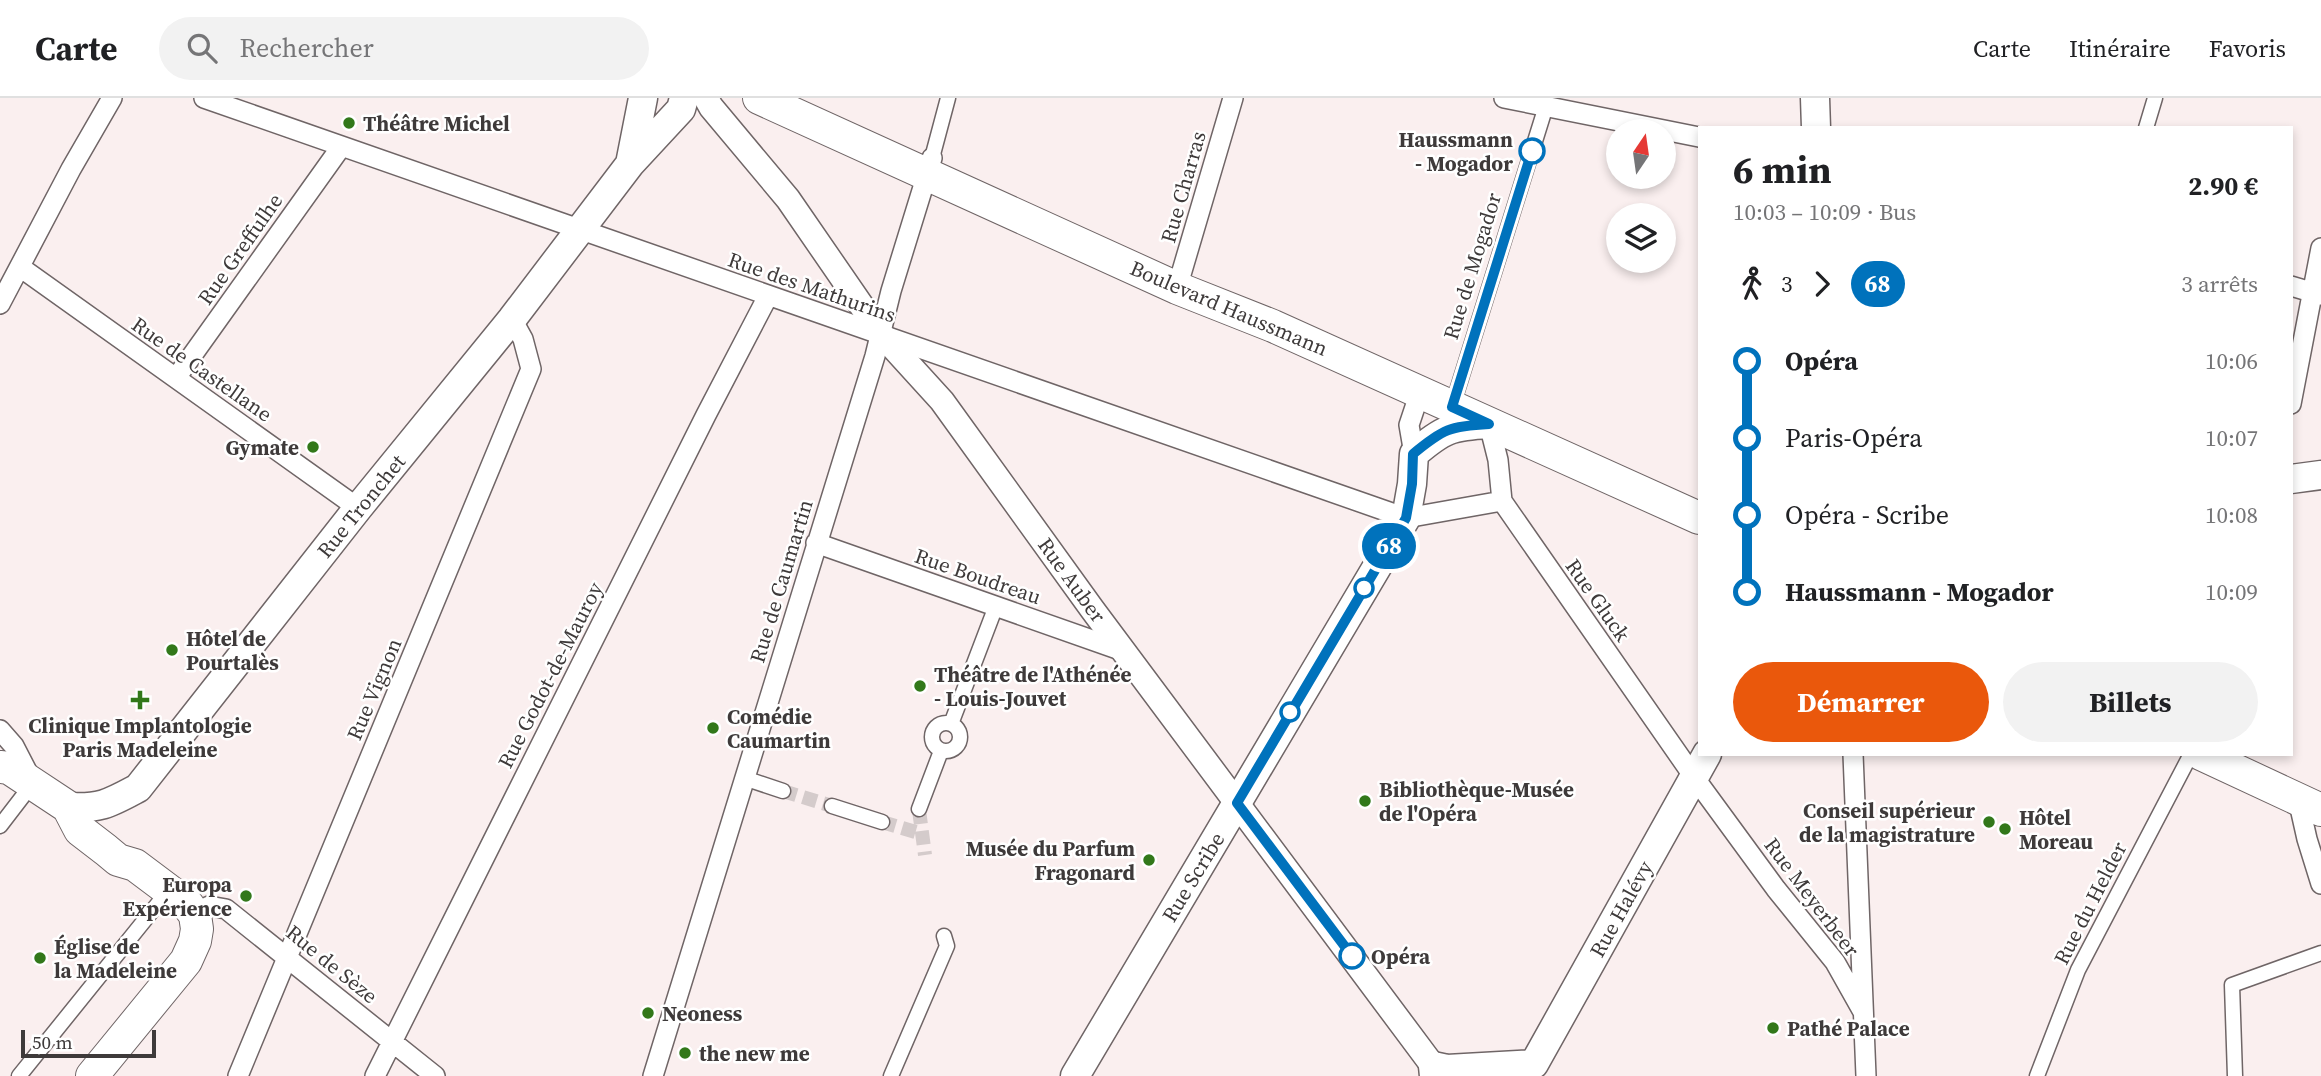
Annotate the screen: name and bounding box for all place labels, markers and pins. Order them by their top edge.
place label: Théâtre Michel [363,109,510,138]
marker: Théâtre Michel [341,115,357,131]
place label: Haussmann - Mogador [1399,125,1513,178]
marker: Haussmann - Mogador [1519,138,1545,164]
place label: Gymate [226,433,299,462]
marker: Gymate [305,439,321,455]
unlabelled marker [1354,578,1374,598]
place label: Hôtel de Pourtalès [186,624,279,677]
marker: Hôtel de Pourtalès [164,642,180,658]
place label: Théâtre de l'Athénée - Louis-Jouvet [934,660,1131,713]
marker: Théâtre de l'Athénée - Louis-Jouvet [912,678,928,694]
marker: Clinique Implantologie Paris Madeleine [130,690,150,710]
place label: Comédie Caumartin [727,702,831,755]
unlabelled marker [1280,702,1300,722]
place label: Clinique Implantologie Paris Madeleine [28,711,252,764]
marker: Comédie Caumartin [705,720,721,736]
place label: Bibliothèque-Musée de l'Opéra [1379,775,1574,828]
marker: Bibliothèque-Musée de l'Opéra [1357,793,1373,809]
place label: Conseil supérieur de la magistrature [1799,796,1975,849]
place label: Hôtel Moreau [2019,803,2093,856]
marker: Conseil supérieur de la magistrature [1981,814,1997,830]
marker: Hôtel Moreau [1997,821,2013,837]
place label: Musée du Parfum Fragonard [966,834,1136,887]
marker: Musée du Parfum Fragonard [1141,852,1157,868]
place label: Europa Expérience [123,870,233,923]
marker: Europa Expérience [238,888,254,904]
place label: Église de la Madeleine [54,932,177,985]
place label: Opéra [1371,942,1431,971]
marker: Opéra [1339,943,1365,969]
marker: Église de la Madeleine [32,950,48,966]
place label: Neoness [662,999,743,1028]
marker: Neoness [640,1005,656,1021]
place label: Pathé Palace [1787,1014,1910,1043]
marker: Pathé Palace [1765,1020,1781,1036]
place label: the new me [699,1039,810,1068]
marker: the new me [677,1045,693,1061]

